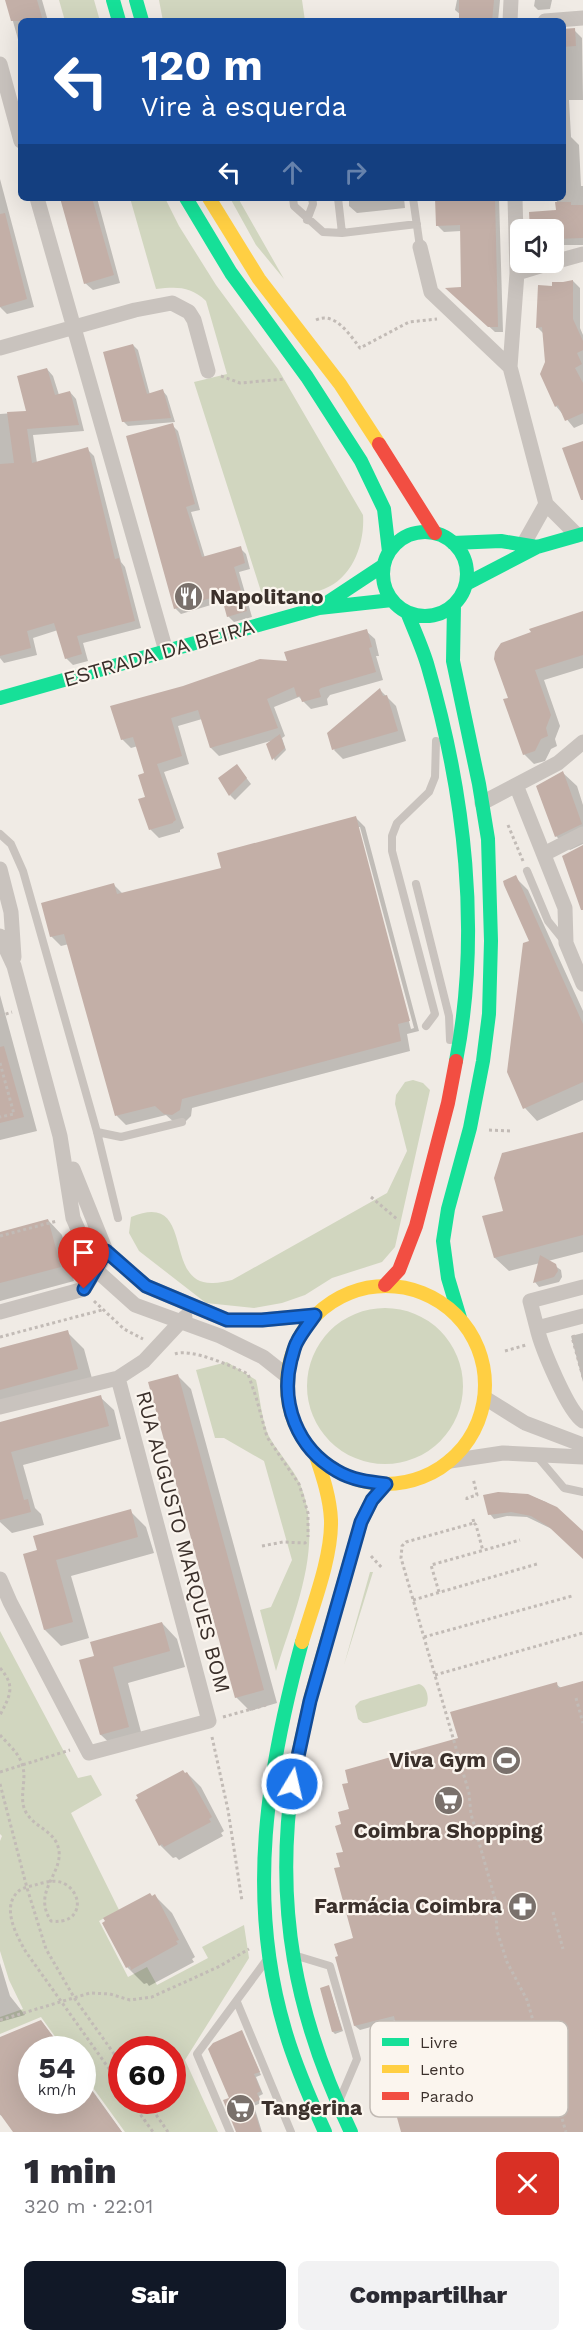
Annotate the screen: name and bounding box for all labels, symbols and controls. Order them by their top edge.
text: 120 m [141,41,263,90]
icon: left [42,42,120,120]
text: Vire à esquerda [141,91,347,123]
icon: left [213,156,246,189]
icon: ahead [276,156,309,189]
icon: right [339,156,372,189]
map controls [510,219,564,273]
button: sound [510,219,564,273]
restaurant icon: Napolitano [173,581,205,613]
place label: Napolitano [210,584,324,609]
street label: ESTRADA DA BEIRA [60,613,257,692]
pin [58,1227,109,1289]
icon: arrive [67,1236,100,1269]
street label: RUA AUGUSTO MARQUES BOM [131,1388,236,1696]
sports icon: Viva Gym [491,1744,523,1776]
place label: Viva Gym [389,1747,486,1772]
position arrow [260,1752,324,1816]
supermarket icon: Coimbra Shopping [432,1784,464,1816]
place label: Coimbra Shopping [353,1818,543,1843]
pharmacy icon: Farmácia Coimbra [507,1890,539,1922]
place label: Farmácia Coimbra [314,1893,503,1918]
legend [370,2021,568,2117]
text: Livre [420,2033,458,2052]
speed limit sign: 60 [108,2036,186,2114]
text: 54 [39,2050,75,2085]
text: Lento [420,2060,465,2079]
text: km/h [38,2081,76,2099]
text: Parado [420,2087,474,2106]
supermarket icon: Tangerina [224,2092,256,2124]
place label: Tangerina [261,2095,363,2120]
text: 1 min [24,2150,117,2192]
button: close [496,2152,559,2215]
text: 320 m · 22:01 [24,2194,153,2218]
button: Sair [24,2261,286,2330]
button: Compartilhar [298,2261,559,2330]

